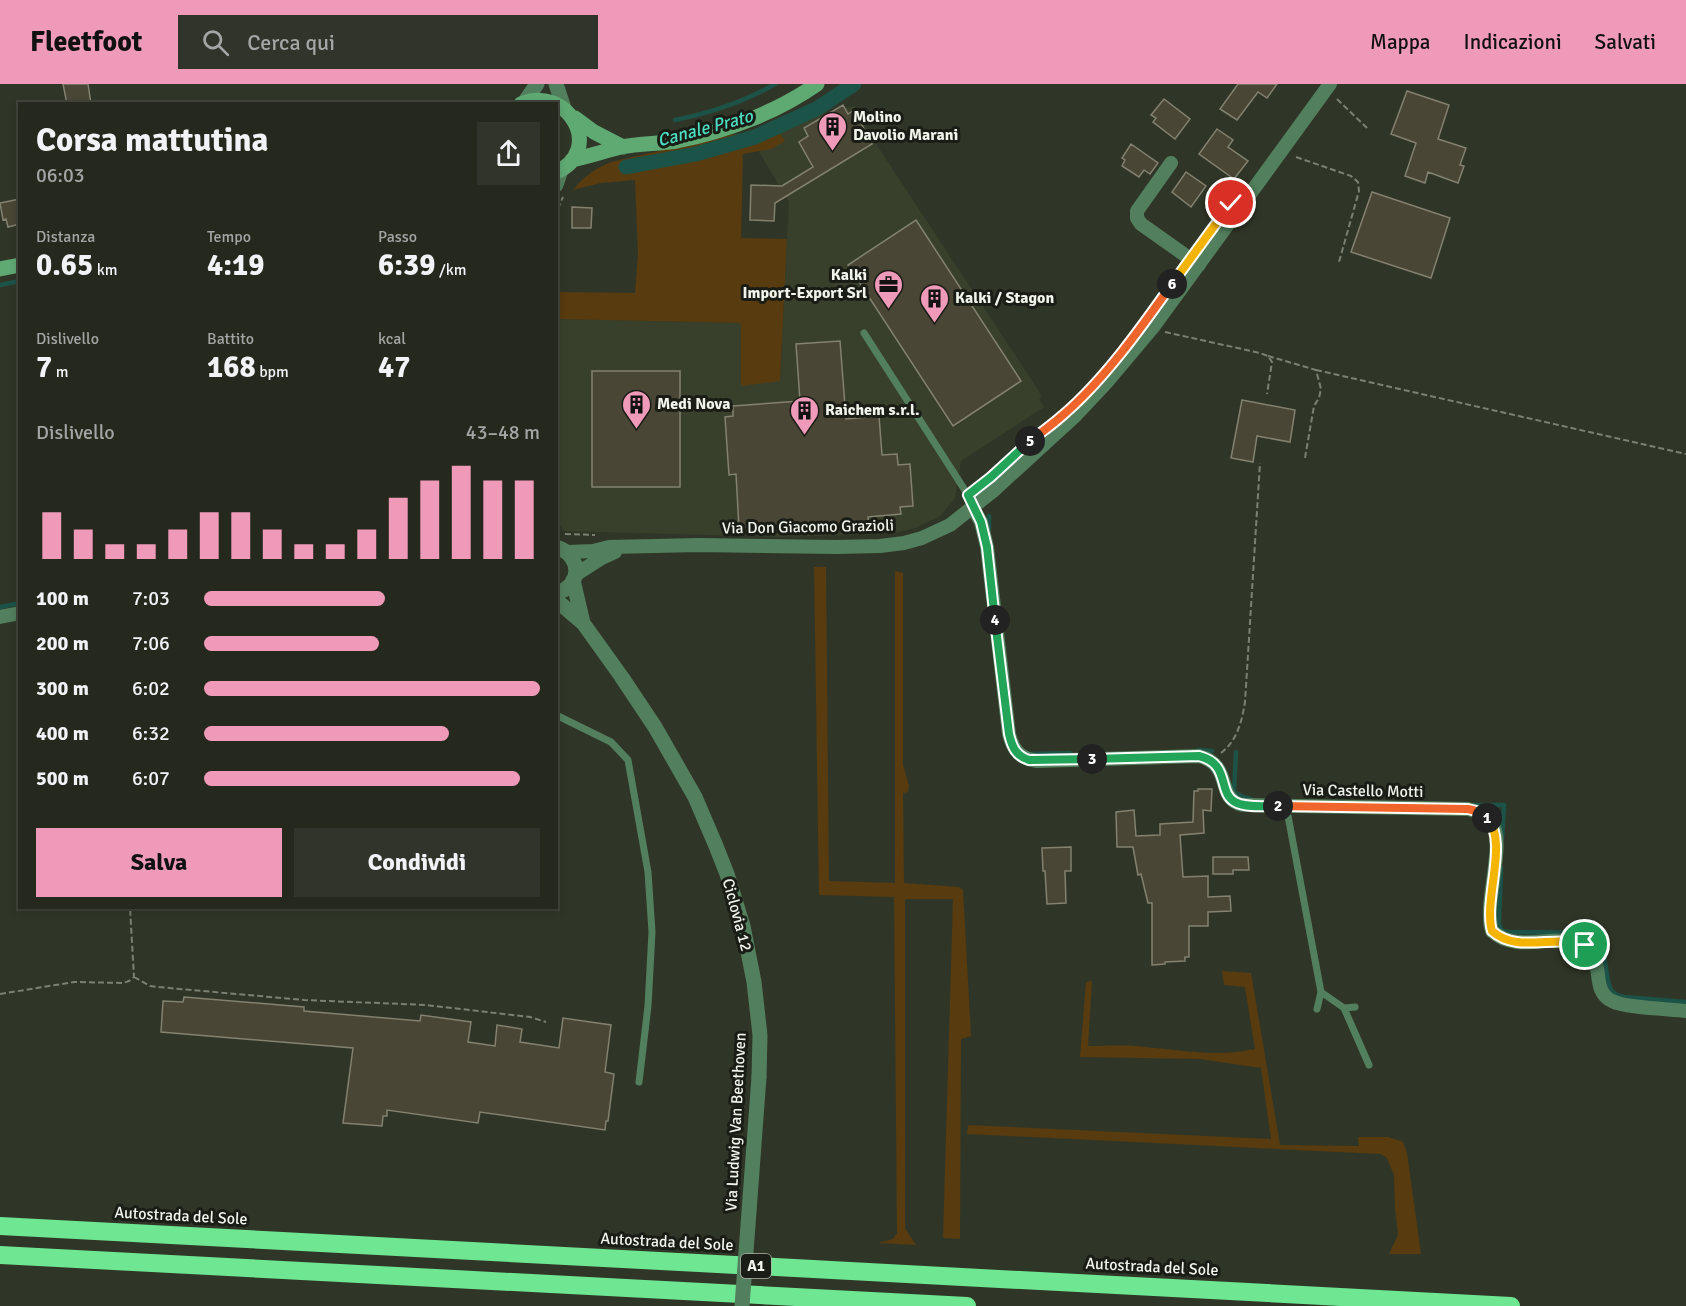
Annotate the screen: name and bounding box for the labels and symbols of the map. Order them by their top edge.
water label: Canale Prato [655,104,757,151]
place label: Molino Davolio Marani [853,107,958,145]
building icon: Molino Davolio Marani [816,110,848,152]
pin [1205,177,1256,228]
place label: Kalki Import-Export Srl [743,265,867,303]
office icon: Kalki Import-Export Srl [872,268,904,310]
pin: 6 [1157,269,1187,299]
building icon: Kalki / Stagon [918,282,950,324]
place label: Kalki / Stagon [955,288,1054,308]
building icon: Medi Nova [620,388,652,430]
place label: Medi Nova [657,394,730,414]
building icon: Raichem s.r.l. [788,394,820,436]
place label: Raichem s.r.l. [825,400,920,420]
pin: 5 [1015,426,1045,456]
street label: Via Don Giacomo Grazioli [722,516,894,538]
pin: 4 [980,605,1010,635]
pin: 3 [1077,744,1107,774]
street label: Via Castello Motti [1302,780,1424,802]
pin: 2 [1263,791,1293,821]
pin: 1 [1472,803,1502,833]
street label: Ciclovia 12 [718,876,756,954]
pin [1559,919,1610,970]
street label: Via Ludwig Van Beethoven [721,1032,751,1212]
street label: Autostrada del Sole [114,1203,248,1229]
street label: Autostrada del Sole [600,1229,734,1255]
road number: A1 [741,1254,771,1278]
street label: Autostrada del Sole [1085,1254,1219,1280]

